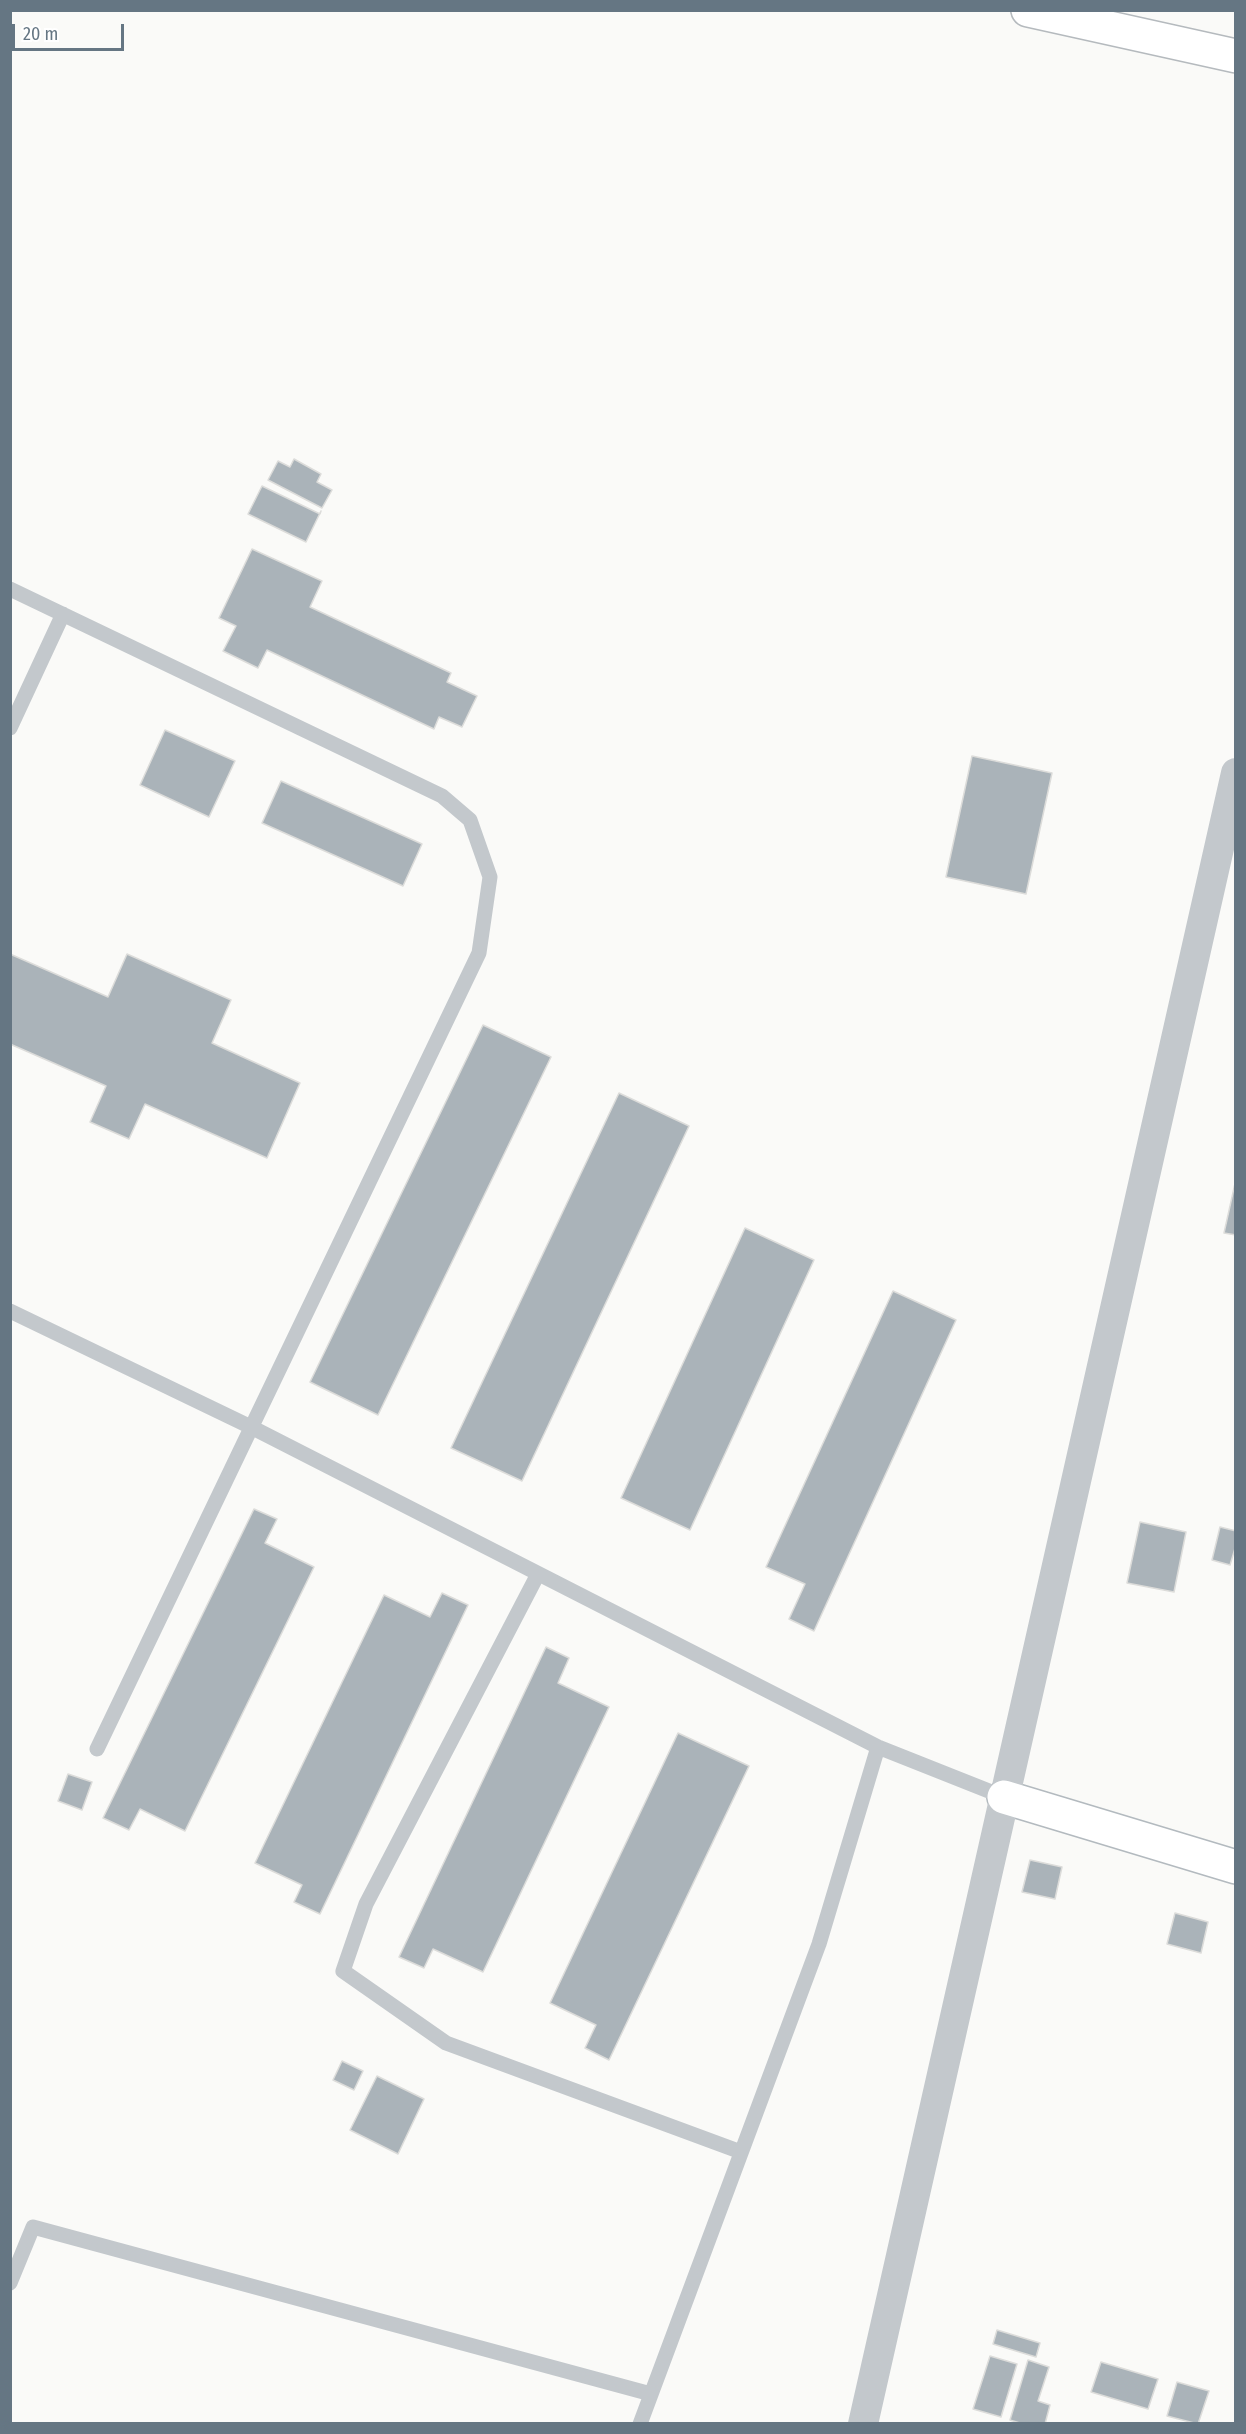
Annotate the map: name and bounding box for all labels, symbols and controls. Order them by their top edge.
scale bar [15,12,128,50]
text: 20 m [23,23,58,45]

